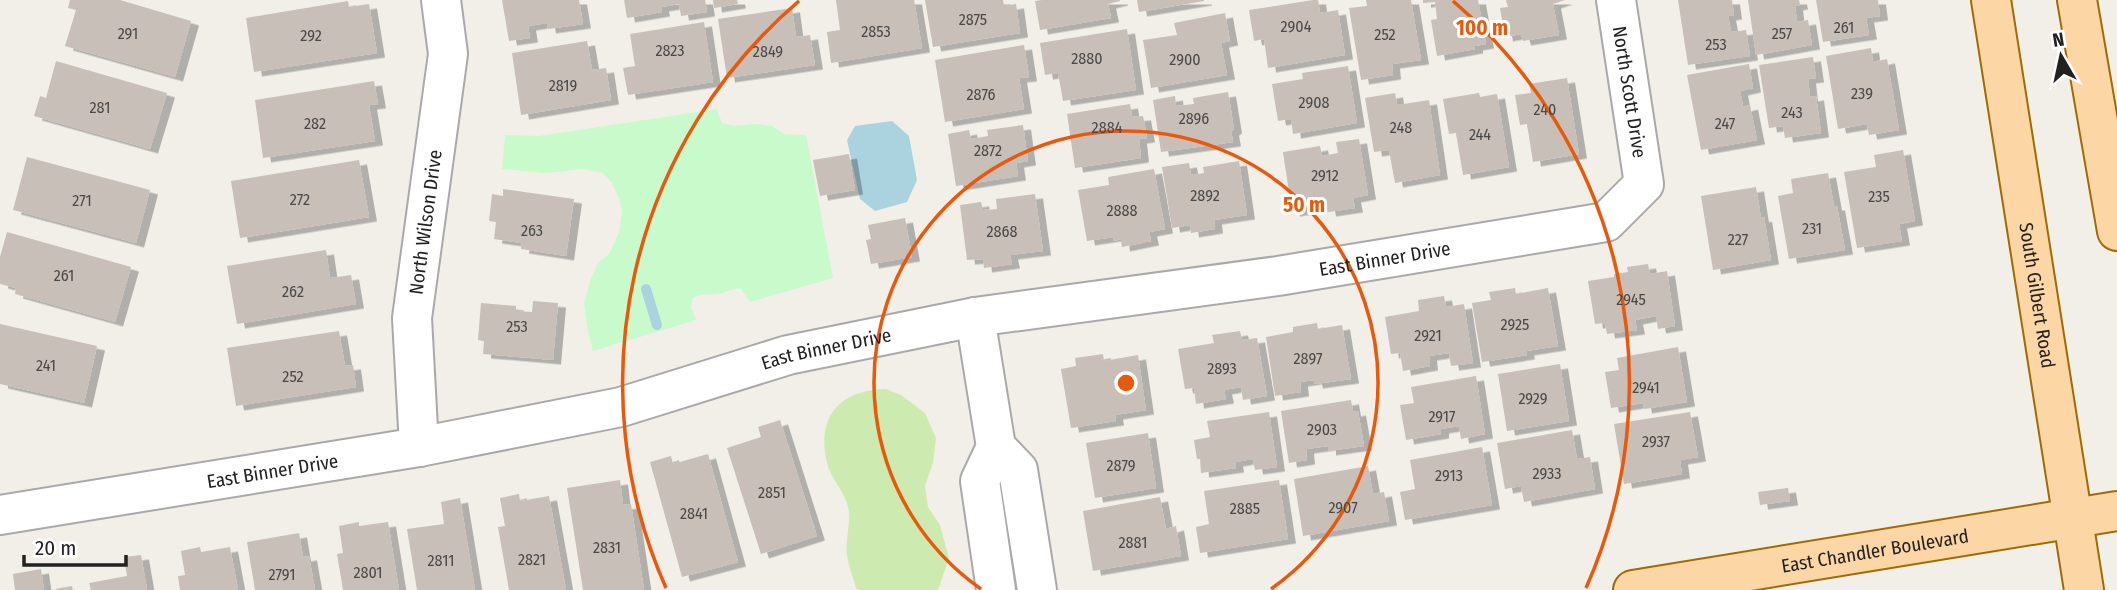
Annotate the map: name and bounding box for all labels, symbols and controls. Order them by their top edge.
house number: 2875 [959,10,987,29]
text: 100 m [1456,15,1508,41]
house number: 2904 [1281,17,1312,36]
house number: 261 [1834,18,1854,37]
north arrow [2026,21,2096,91]
house number: 2853 [861,22,891,41]
house number: 291 [118,24,138,43]
house number: 257 [1772,24,1793,43]
house number: 252 [1374,25,1396,44]
street label: North Scott Drive [1608,25,1651,160]
house number: 292 [300,26,322,45]
text: N [2051,27,2066,52]
house number: 253 [1705,35,1727,54]
house number: 2823 [655,41,685,60]
house number: 2849 [753,42,783,61]
house number: 2880 [1071,49,1103,68]
house number: 2900 [1169,50,1201,69]
house number: 2819 [549,76,578,95]
house number: 239 [1851,84,1873,103]
house number: 2876 [967,85,996,104]
house number: 2908 [1298,93,1330,112]
house number: 281 [90,98,110,117]
house number: 240 [1534,100,1556,119]
house number: 243 [1781,103,1803,122]
house number: 2896 [1179,109,1209,128]
house number: 282 [304,114,326,133]
house number: 247 [1715,114,1736,133]
house number: 2884 [1092,118,1123,137]
house number: 248 [1390,118,1412,137]
house number: 244 [1469,125,1491,144]
house number: 2872 [974,141,1002,160]
street label: North Wilson Drive [404,148,447,296]
house number: 2912 [1311,166,1339,185]
house number: 2892 [1190,186,1220,205]
house number: 235 [1868,187,1890,206]
house number: 272 [290,190,310,209]
house number: 271 [72,191,92,210]
text: 50 m [1283,192,1325,218]
house number: 2888 [1106,201,1138,220]
house number: 231 [1802,219,1822,238]
house number: 263 [521,221,543,240]
street label: South Gilbert Road [2014,221,2060,370]
house number: 2868 [987,222,1018,241]
house number: 227 [1728,230,1749,249]
street label: East Binner Drive [1317,237,1452,281]
house number: 261 [54,266,74,285]
house number: 262 [282,282,304,301]
house number: 2945 [1616,290,1646,309]
house number: 2925 [1501,315,1529,334]
house number: 253 [506,317,528,336]
street label: East Binner Drive [758,323,893,375]
house number: 2921 [1414,326,1442,345]
house number: 2897 [1294,349,1323,368]
house number: 241 [36,356,56,375]
house number: 2893 [1207,359,1237,378]
house number: 252 [282,367,304,386]
centre of rings [1114,371,1138,395]
house number: 2941 [1632,378,1660,397]
house number: 2929 [1518,389,1548,408]
house number: 2917 [1428,407,1456,426]
house number: 2903 [1307,420,1337,439]
house number: 2937 [1642,432,1671,451]
street label: East Binner Drive [205,449,340,493]
house number: 2879 [1107,456,1136,475]
house number: 2933 [1533,464,1561,483]
house number: 2913 [1435,466,1463,485]
house number: 2851 [758,483,786,502]
house number: 2907 [1328,498,1358,517]
house number: 2885 [1230,499,1260,518]
house number: 2841 [680,504,708,523]
scale bar [24,524,126,568]
street label: East Chandler Boulevard [1780,524,1970,578]
house number: 2881 [1119,533,1147,552]
text: 20 m [35,535,76,561]
house number: 2831 [593,538,621,557]
house number: 2821 [518,550,546,569]
house number: 2811 [428,551,454,570]
house number: 2801 [353,563,383,582]
house number: 2791 [269,565,295,584]

